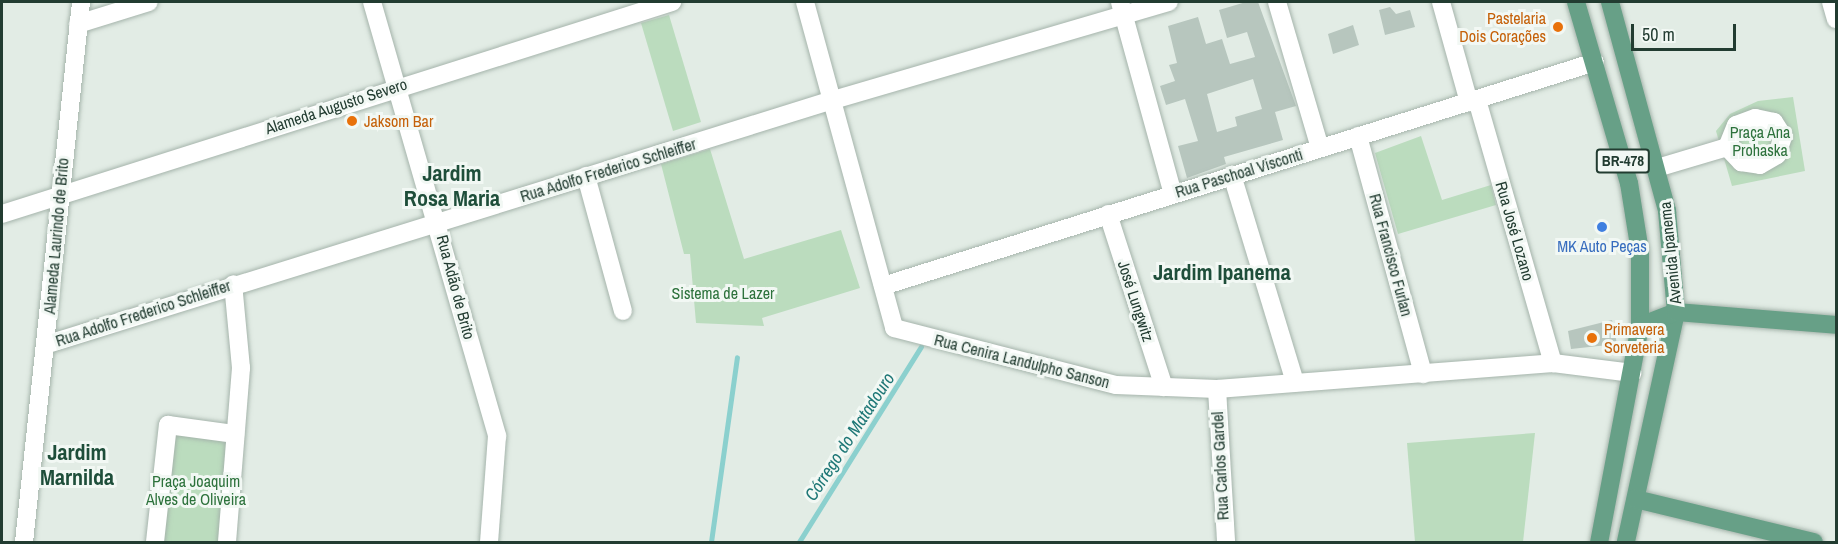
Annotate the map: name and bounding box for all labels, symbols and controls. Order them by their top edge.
place label: Pastelaria Dois Corações [1459,8,1546,46]
scale bar [1634,12,1739,50]
marker: Pastelaria Dois Corações [1551,20,1565,34]
text: 50 m [1642,22,1675,47]
street label: Alameda Augusto Severo [262,74,410,138]
place label: Jaksom Bar [364,111,433,131]
marker: Jaksom Bar [345,114,359,128]
park label: Praça Ana Prohaska [1729,122,1791,160]
street label: Rua Adolfo Frederico Schleiffer [517,134,699,206]
street label: Rua Paschoal Visconti [1173,144,1305,202]
road number: BR-478 [1594,149,1652,173]
street label: Alameda Laurindo de Brito [40,157,72,315]
district label: Jardim Rosa Maria [404,160,500,212]
street label: Rua José Lozano [1492,179,1538,283]
street label: Rua Francisco Furlan [1365,192,1417,318]
street label: Avenida Ipanema [1655,201,1685,305]
marker: MK Auto Peças [1595,220,1609,234]
street label: Rua Adão de Brito [433,232,479,342]
place label: MK Auto Peças [1557,236,1647,256]
street label: José Lungwitz [1114,258,1158,344]
district label: Jardim Ipanema [1153,260,1291,286]
street label: Rua Adolfo Frederico Schleiffer [53,276,233,350]
park label: Sistema de Lazer [672,283,774,303]
place label: Primavera Sorveteria [1604,319,1665,357]
street label: Rua Cenira Landulpho Sanson [932,330,1112,392]
marker: Primavera Sorveteria [1585,331,1599,345]
water label: Córrego do Matadouro [801,369,899,505]
street label: Rua Carlos Gardel [1208,411,1232,521]
district label: Jardim Marnilda [40,439,114,490]
park label: Praça Joaquim Alves de Oliveira [146,471,246,509]

